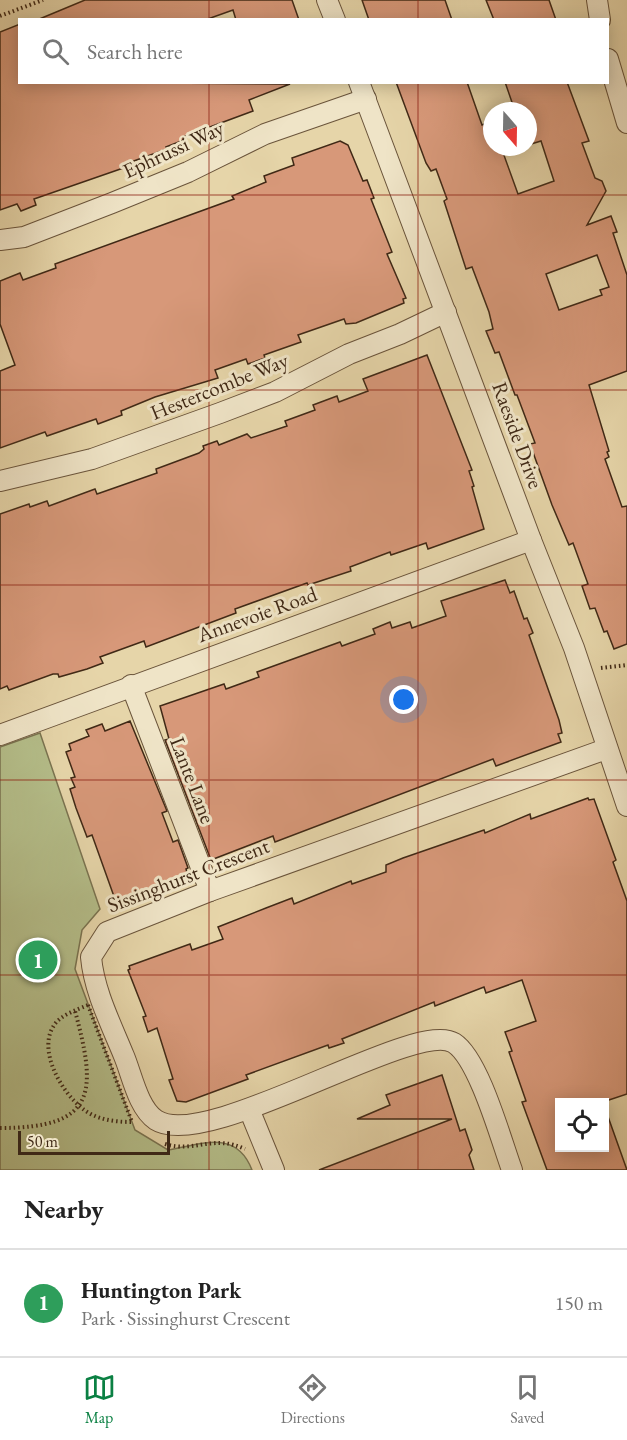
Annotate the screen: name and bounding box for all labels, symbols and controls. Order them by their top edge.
search box [18,18,609,84]
icon: search [39,35,72,68]
text: Search here [87,37,182,66]
north arrow [483,102,537,156]
street label: Ephrussi Way [118,113,229,184]
street label: Hestercombe Way [146,346,293,426]
street label: Raeside Drive [486,378,550,492]
street label: Annevoie Road [192,580,321,648]
your location [389,685,418,714]
street label: Lante Lane [164,733,222,827]
street label: Sissinghurst Crescent [103,832,273,918]
pin: 1 [18,938,57,982]
map controls [555,1098,609,1152]
button: locate [555,1098,609,1152]
scale bar [18,1128,170,1156]
text: 50 m [27,1131,58,1152]
text: Nearby [24,1192,104,1226]
text: Huntington Park [81,1276,241,1305]
text: 1 [38,1290,49,1316]
text: 150 m [555,1290,603,1316]
text: Park · Sissinghurst Crescent [81,1305,290,1331]
tab: Map [83,1371,116,1428]
tab: Directions [281,1371,345,1428]
tab: Saved [510,1371,544,1428]

